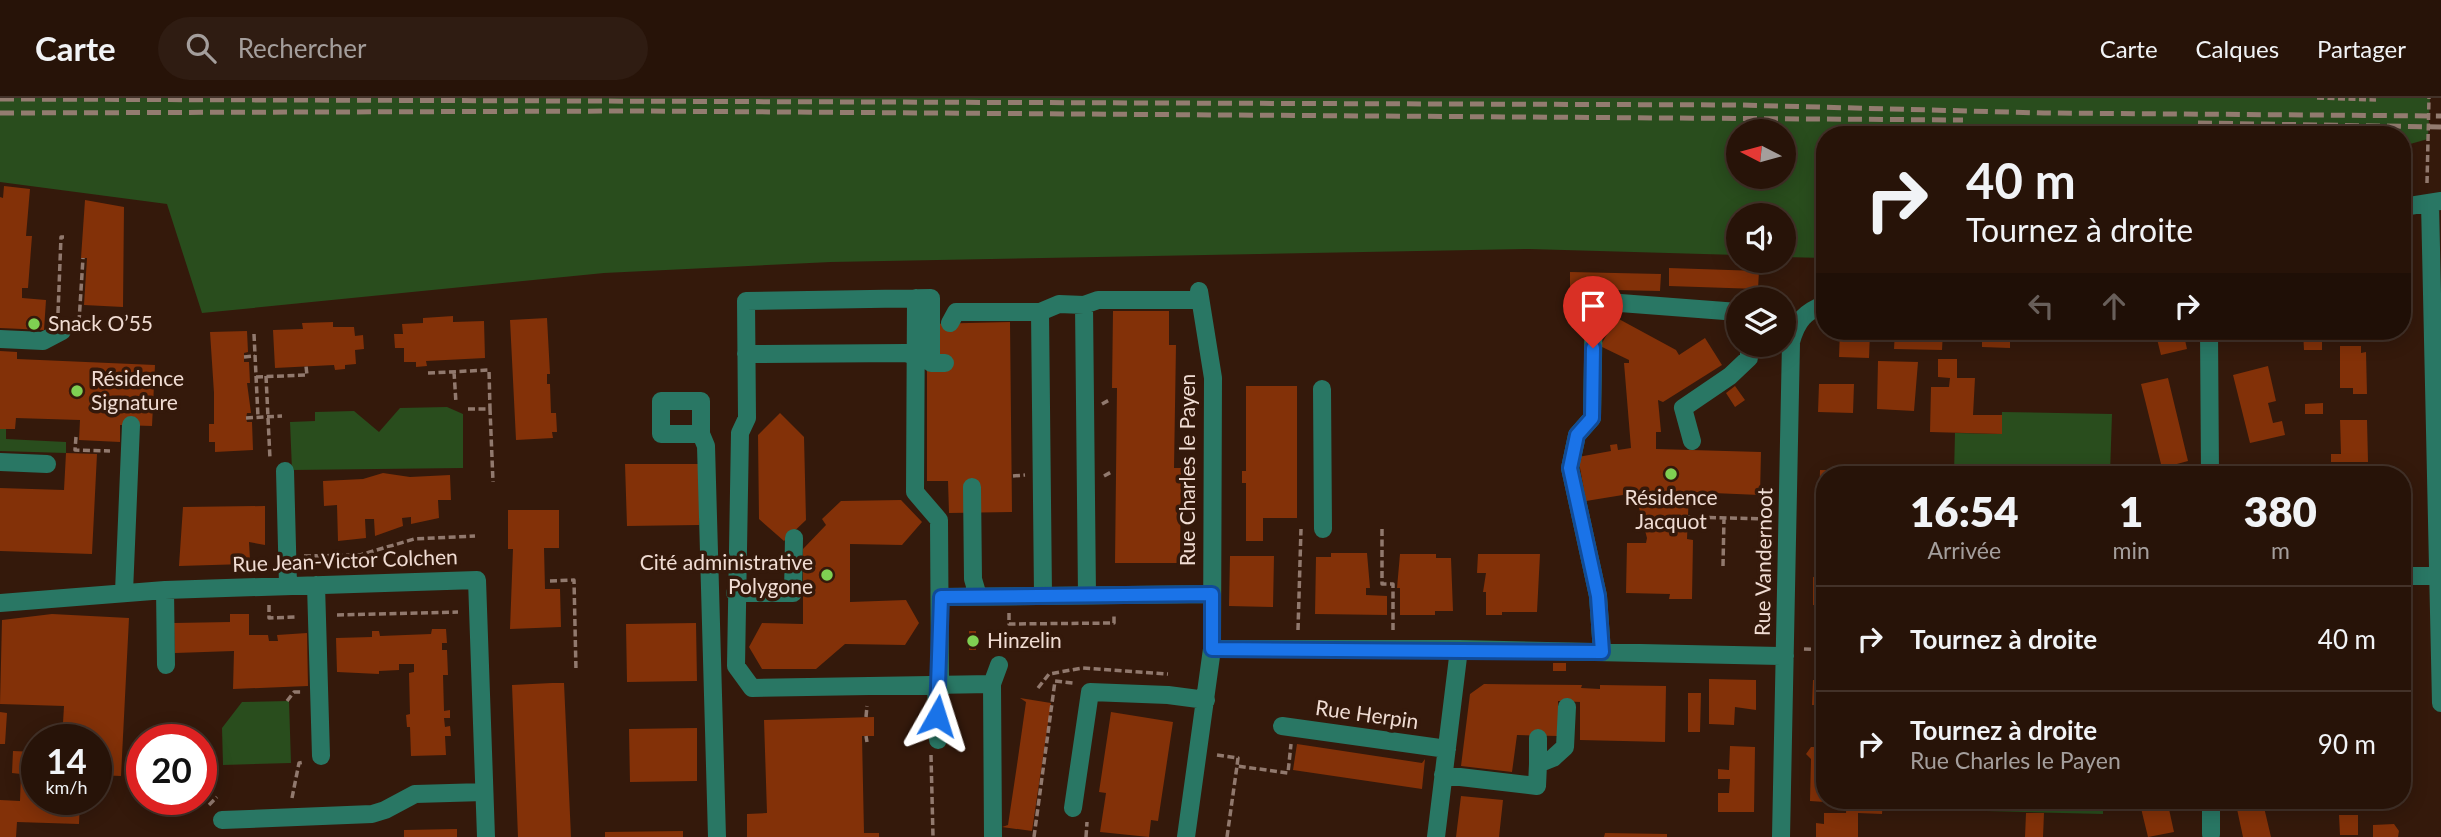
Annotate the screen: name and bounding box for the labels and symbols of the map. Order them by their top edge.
north arrow [1726,119,1796,189]
pin [1563,276,1623,348]
place label: Snack O’55 [48,310,153,335]
marker: Snack O’55 [26,316,42,332]
place label: Résidence Signature [91,365,184,414]
street label: Rue Charles le Payen [1174,374,1199,566]
marker: Résidence Signature [69,383,85,399]
marker: Résidence Jacquot [1663,466,1679,482]
place label: Résidence Jacquot [1624,484,1718,533]
street label: Rue Vandernoot [1749,487,1776,636]
street label: Rue Jean-Victor Colchen [232,543,458,576]
place label: Cité administrative Polygone [640,549,813,598]
marker: Cité administrative Polygone [819,567,835,583]
place label: Hinzelin [987,627,1062,652]
marker: Hinzelin [965,633,981,649]
position arrow [900,679,974,753]
street label: Rue Herpin [1314,694,1420,733]
speed limit sign: 20 [126,724,217,815]

